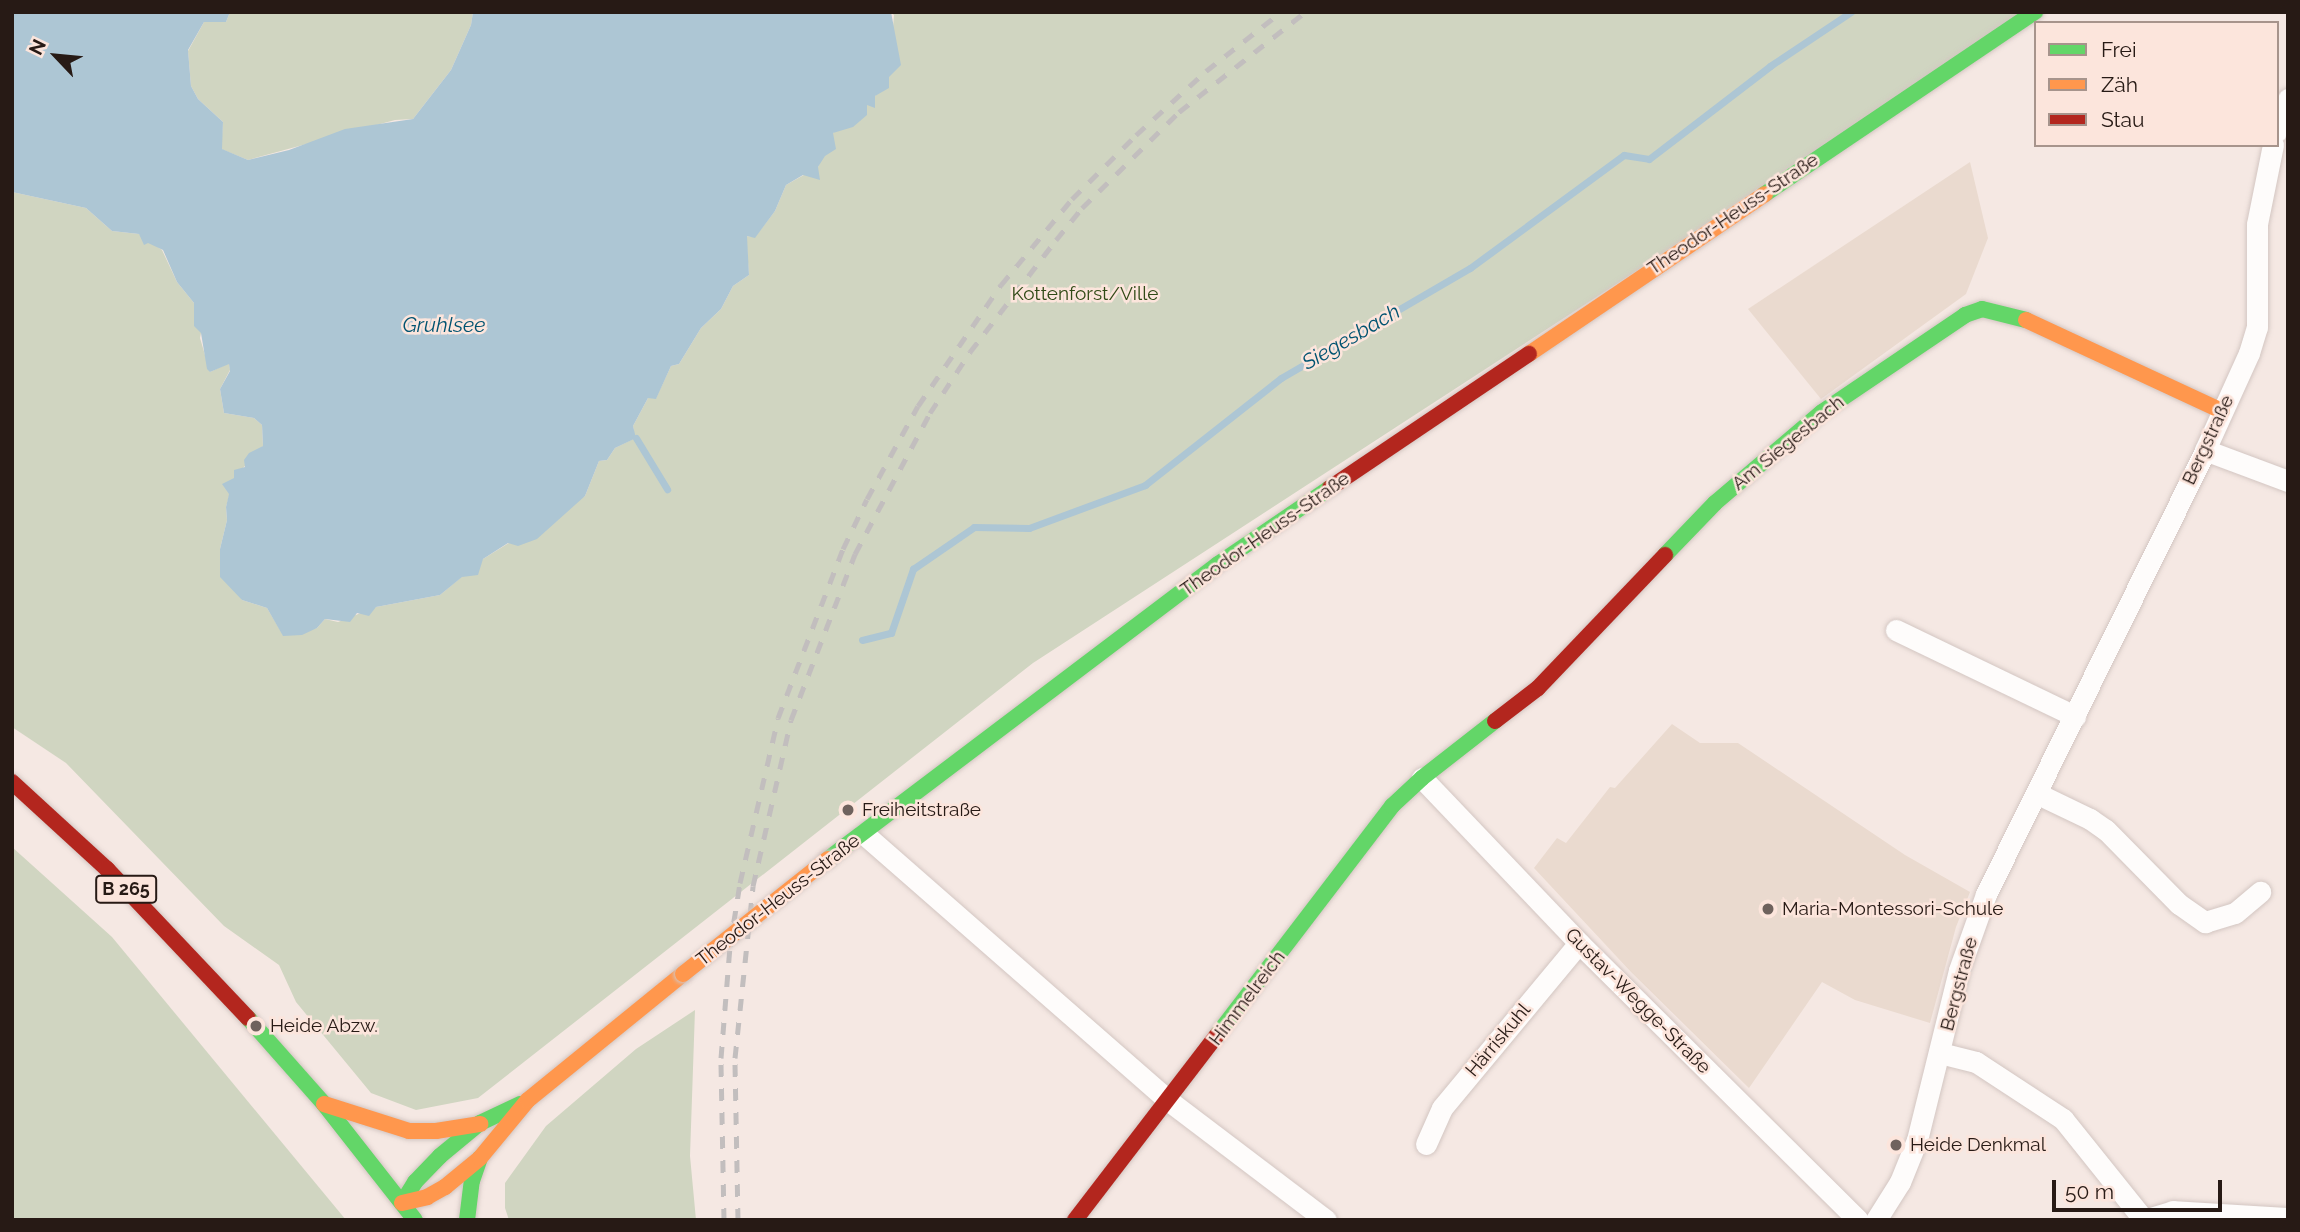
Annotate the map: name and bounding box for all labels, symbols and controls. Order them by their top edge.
north arrow [21,21,91,91]
legend [2034,21,2279,147]
text: N [24,35,50,58]
text: Frei [2101,37,2137,62]
text: Zäh [2101,72,2138,97]
text: Stau [2101,107,2145,132]
street label: Theodor-Heuss-Straße [1643,148,1823,280]
park label: Kottenforst/Ville [1012,283,1158,305]
water label: Siegesbach [1297,299,1405,375]
water label: Gruhlsee [402,312,486,338]
street label: Am Siegesbach [1727,391,1849,495]
street label: Bergstraße [2177,392,2239,488]
street label: Theodor-Heuss-Straße [1176,467,1354,601]
place label: Freiheitstraße [862,799,981,821]
marker: Freiheitstraße [840,802,856,818]
street label: Theodor-Heuss-Straße [692,829,864,971]
road number: B 265 [94,874,158,904]
place label: Maria-Montessori-Schule [1782,898,2003,920]
marker: Maria-Montessori-Schule [1760,901,1776,917]
street label: Gustav-Wegge-Straße [1560,923,1716,1079]
street label: Bergstraße [1936,935,1982,1033]
street label: Himmelreich [1204,946,1290,1050]
street label: Härriskuhl [1461,999,1535,1081]
place label: Heide Abzw. [270,1015,378,1037]
marker: Heide Abzw. [248,1018,264,1034]
place label: Heide Denkmal [1910,1134,2046,1156]
marker: Heide Denkmal [1888,1137,1904,1153]
scale bar [2055,1166,2225,1210]
text: 50 m [2065,1179,2114,1204]

